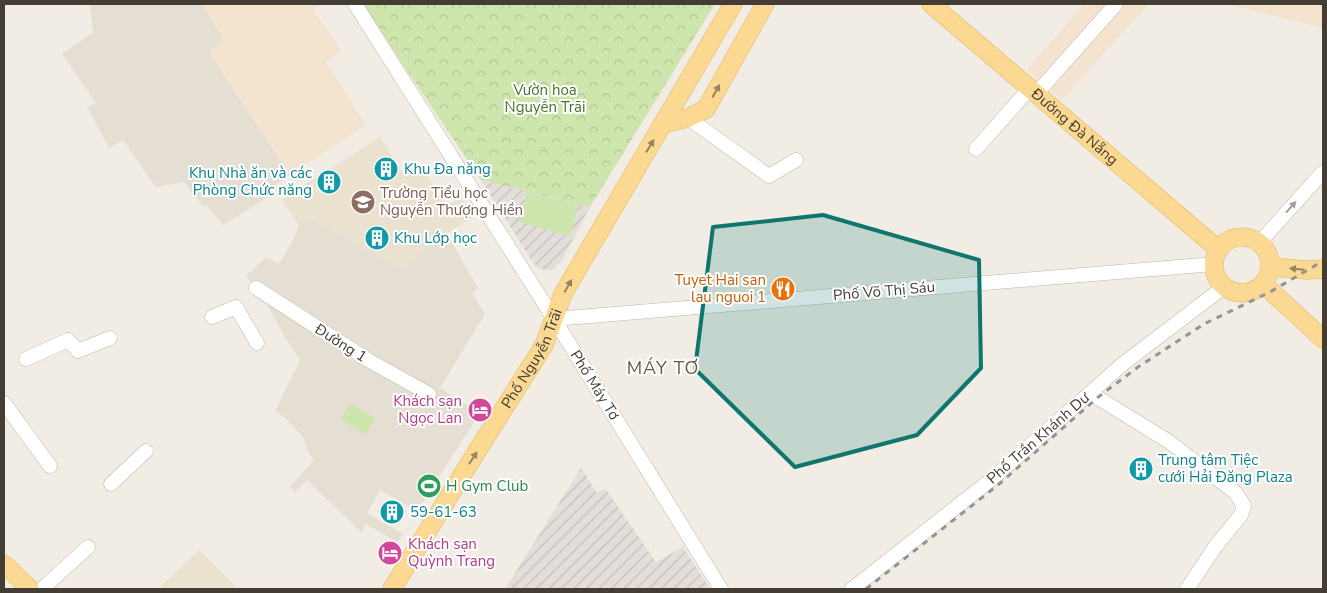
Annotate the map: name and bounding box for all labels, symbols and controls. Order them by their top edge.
park label: Vườn hoa Nguyễn Trãi [505,80,585,117]
street label: Đường Đà Nẵng [1026,83,1122,170]
one-way arrow [712,84,720,98]
one-way arrow [645,139,655,152]
building icon: Khu Đa năng [373,156,399,182]
place label: Khu Đa năng [404,159,491,179]
place label: Khu Nhà ăn và các Phòng Chức năng [189,163,312,200]
building icon: Khu Nhà ăn và các Phòng Chức năng [316,169,342,195]
place label: Trường Tiểu học Nguyễn Thượng Hiền [380,183,523,220]
school or university icon: Trường Tiểu học Nguyễn Thượng Hiền [350,189,376,215]
one-way arrow [1286,200,1297,213]
building icon: Khu Lớp học [364,225,390,251]
place label: Khu Lớp học [394,228,477,248]
one-way arrow [1289,265,1305,273]
place label: Tuyet Hai san lau nguoi 1 [675,270,766,307]
restaurant icon: Tuyet Hai san lau nguoi 1 [770,276,796,302]
street label: Phố Võ Thị Sáu [832,277,936,305]
one-way arrow [564,279,572,293]
street label: Phố Nguyễn Trãi [497,306,567,412]
street label: Đường 1 [310,319,371,367]
street label: Phố Máy Tơ [566,346,624,424]
district label: MÁY TƠ [627,356,699,380]
street label: Phố Trần Khánh Dư [982,387,1095,488]
place label: Khách sạn Ngọc Lan [393,391,462,428]
hotel icon: Khách sạn Ngọc Lan [467,397,493,423]
place label: Trung tâm Tiệc cưới Hải Đăng Plaza [1158,450,1293,487]
one-way arrow [468,452,477,465]
building icon: Trung tâm Tiệc cưới Hải Đăng Plaza [1128,456,1154,482]
sports icon: H Gym Club [416,473,442,499]
place label: H Gym Club [446,476,529,496]
building icon: 59-61-63 [379,499,405,525]
place label: 59-61-63 [410,502,477,522]
place label: Khách sạn Quỳnh Trang [408,534,495,571]
hotel icon: Khách sạn Quỳnh Trang [377,540,403,566]

